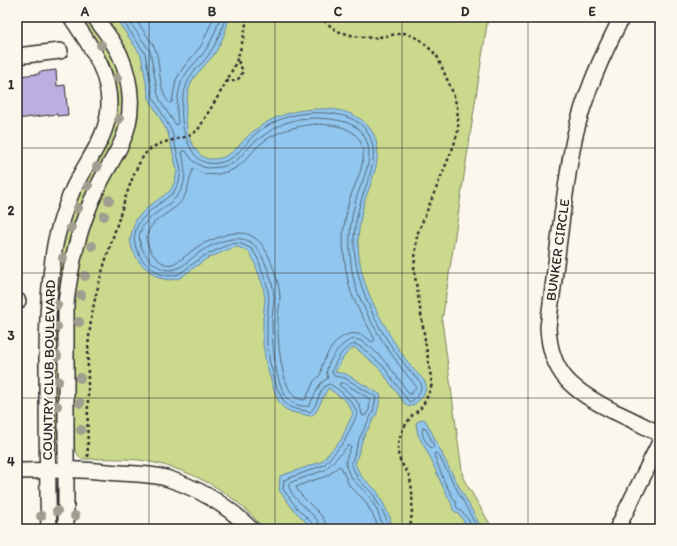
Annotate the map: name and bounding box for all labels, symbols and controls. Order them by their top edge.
text: A [80,4,90,19]
text: B [208,4,217,19]
text: C [334,4,343,19]
text: D [461,4,470,19]
text: E [588,4,596,19]
text: 1 [8,77,14,92]
street label: BUNKER CIRCLE [542,198,574,302]
text: 2 [8,203,15,218]
street label: COUNTRY CLUB BOULEVARD [39,279,59,461]
text: 3 [7,328,15,343]
text: 4 [7,454,15,469]

